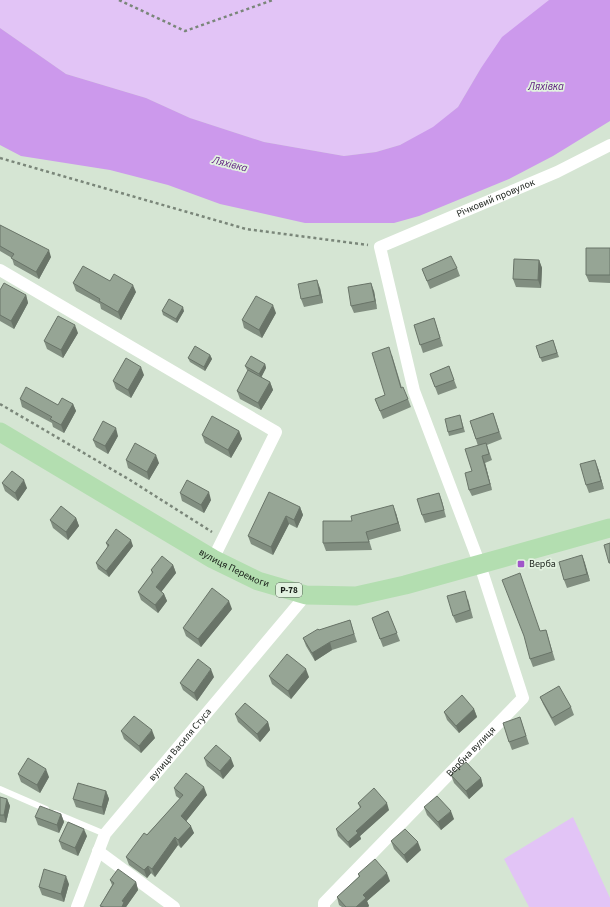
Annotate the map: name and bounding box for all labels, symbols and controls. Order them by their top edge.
water label: Ляхівка [527,79,564,94]
water label: Ляхівка [210,152,249,176]
street label: Річковий провулок [454,175,537,221]
street label: вулиця Перемоги [196,545,271,591]
place label: Верба [529,557,556,571]
marker: Верба [516,559,526,569]
road number: Р-78 [276,583,302,597]
street label: вулиця Василя Стуса [145,705,215,784]
street label: Вербна вулиця [443,723,499,780]

